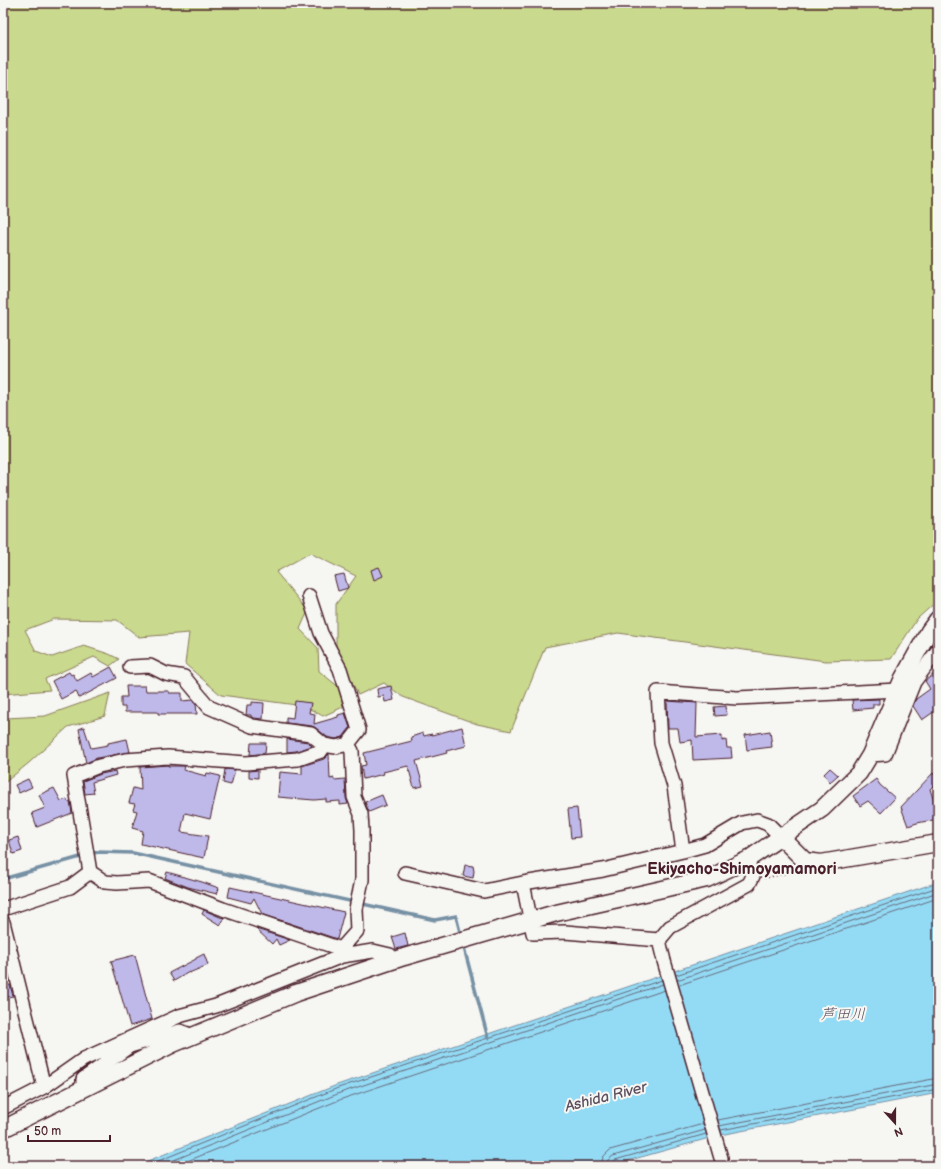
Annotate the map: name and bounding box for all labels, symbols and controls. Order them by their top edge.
district label: Ekiyacho-Shimoyamamori [647,860,837,879]
water label: 芦田川 [820,1005,866,1024]
water label: Ashida River [562,1077,650,1117]
north arrow [875,1103,915,1143]
scale bar [28,1117,110,1143]
text: 50 m [34,1124,61,1139]
text: N [892,1124,905,1139]

